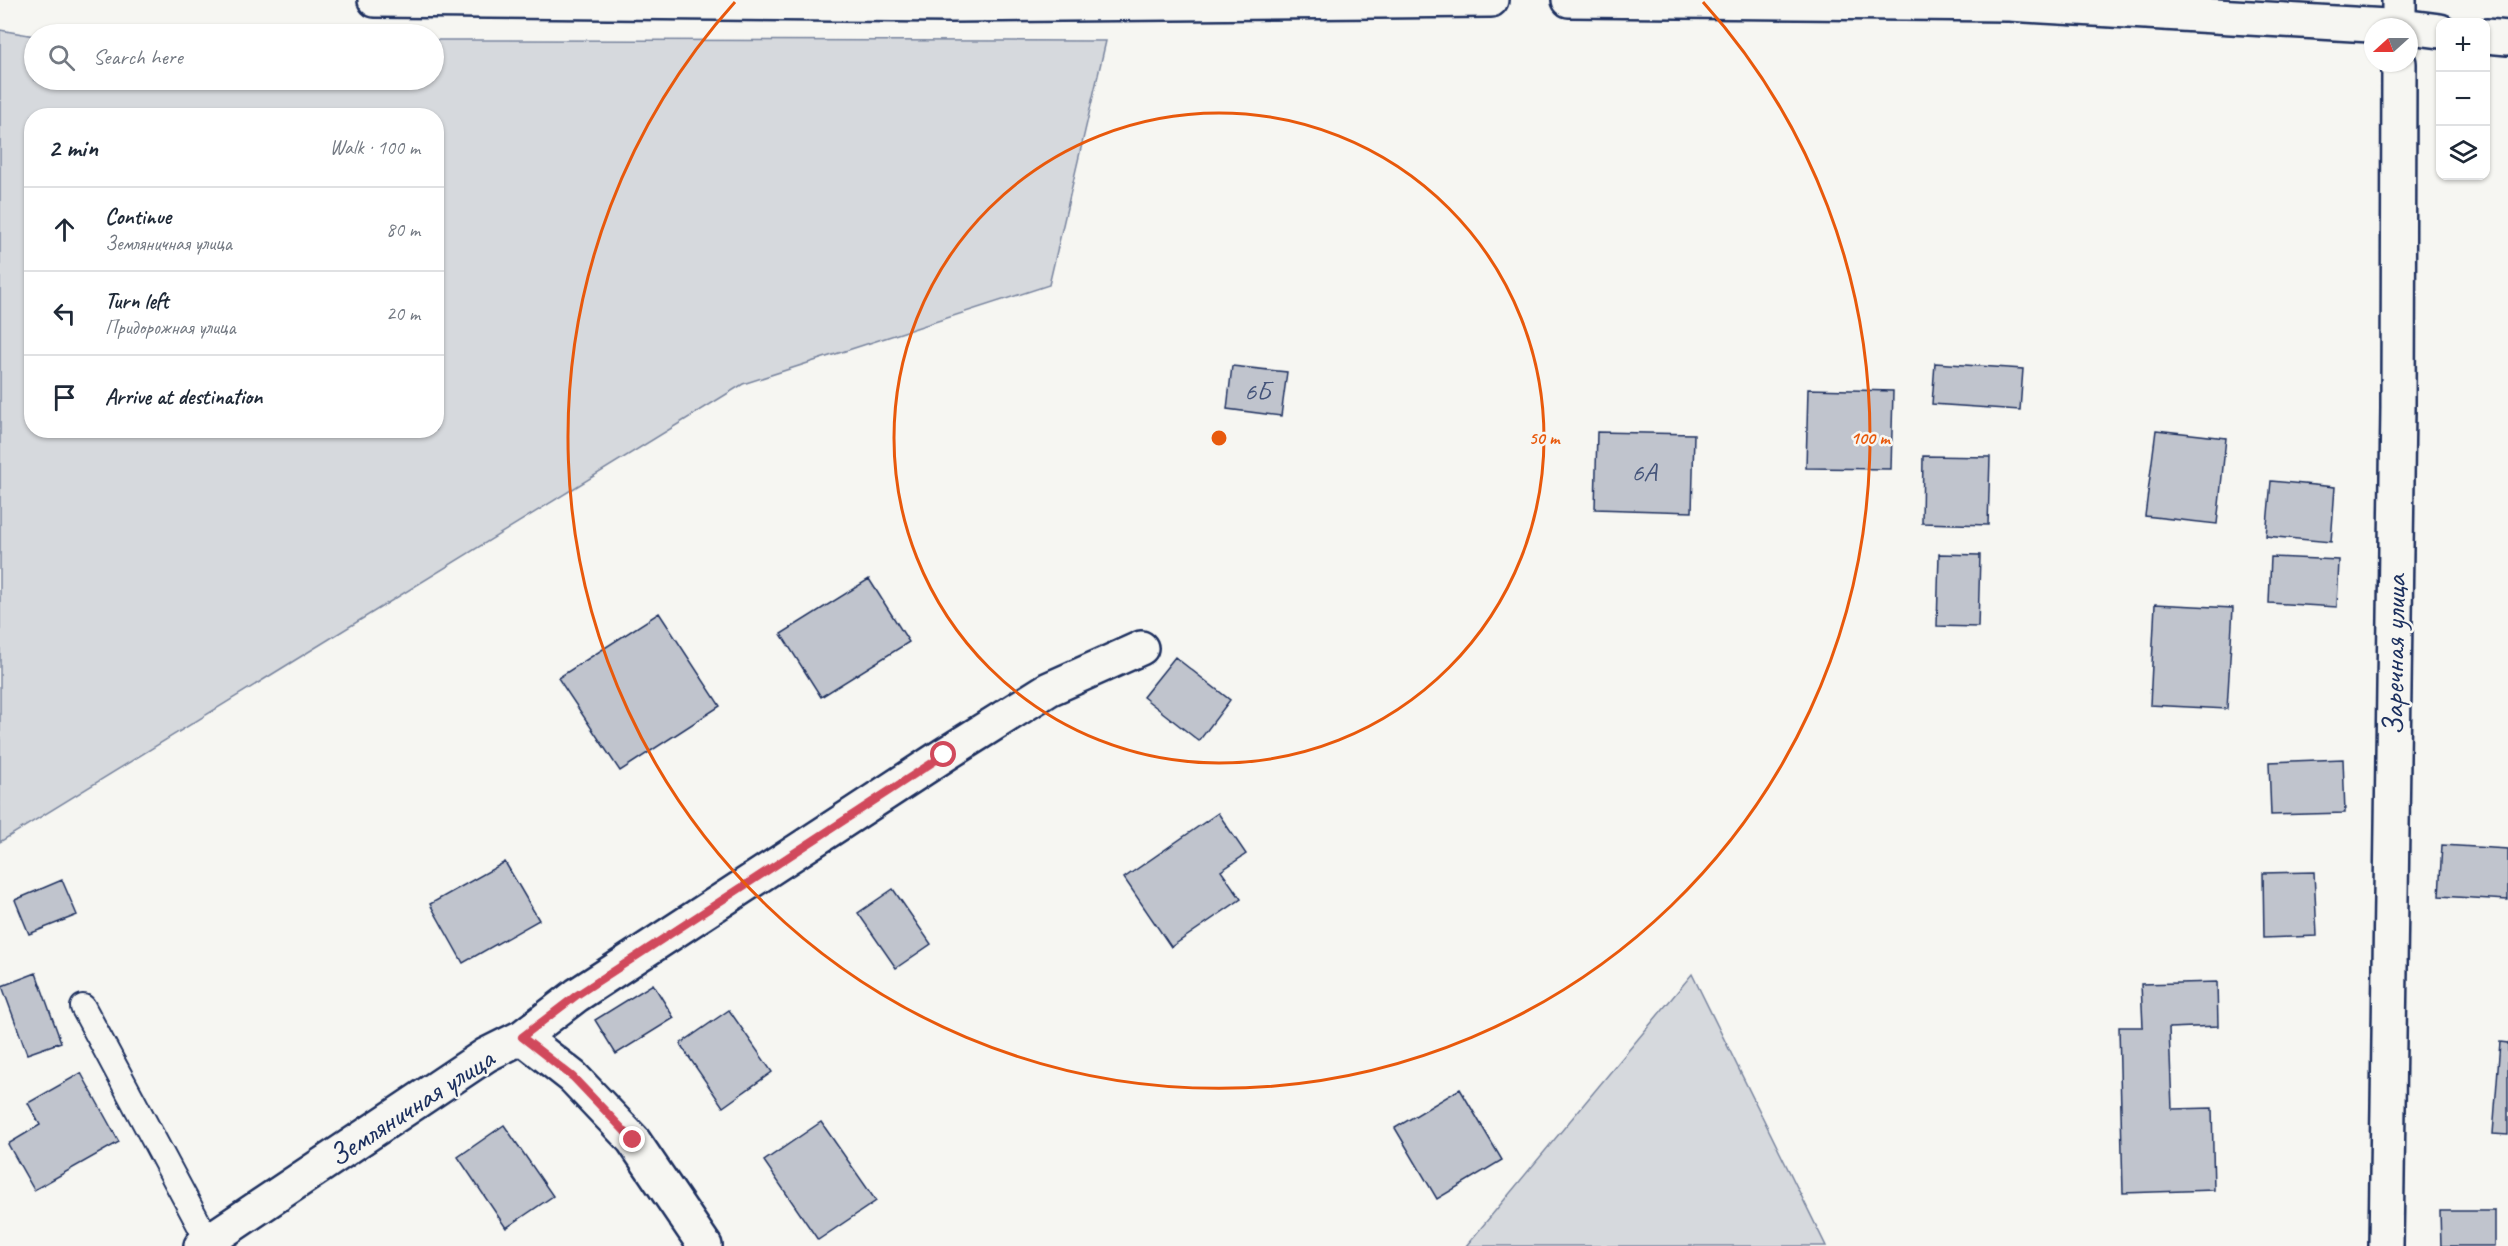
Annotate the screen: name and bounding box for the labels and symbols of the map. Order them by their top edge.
north arrow [2364,18,2418,72]
house number: 6Б [1244,374,1274,408]
text: 50 m [1529,427,1561,449]
text: 100 m [1851,427,1891,449]
centre of rings [1209,428,1229,448]
house number: 6А [1631,455,1658,489]
street label: Заречная улица [2374,573,2414,736]
route start [930,741,956,767]
street label: Земляничная улица [321,1038,503,1175]
route end [619,1126,645,1152]

